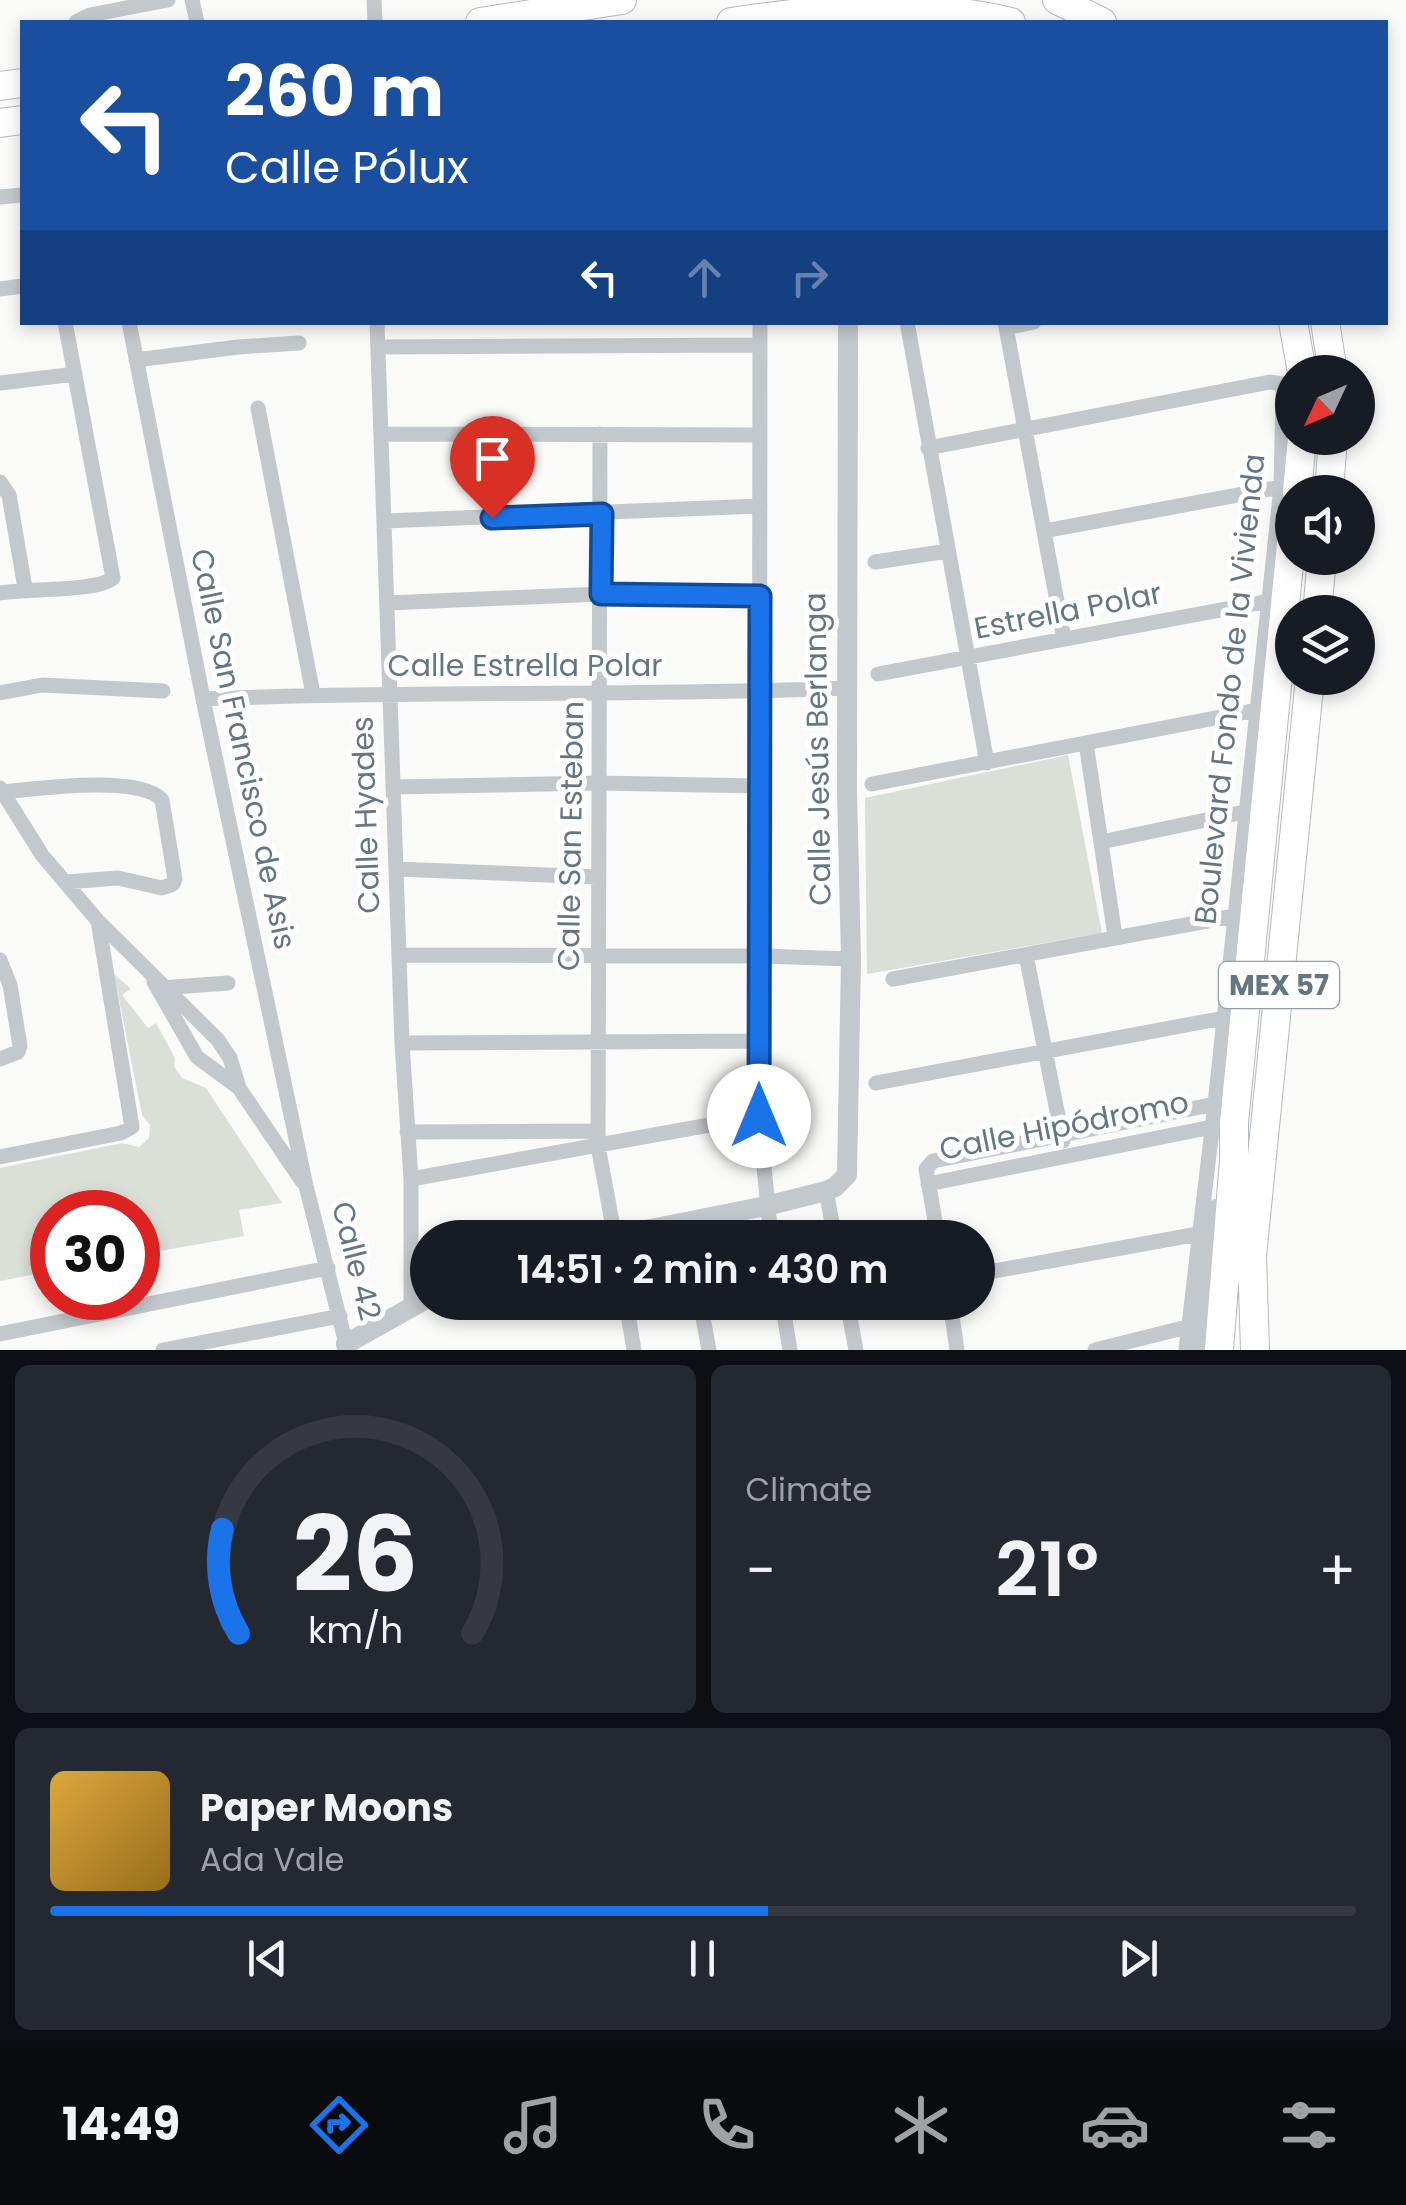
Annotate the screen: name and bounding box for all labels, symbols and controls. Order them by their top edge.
text: 260 m [225,42,444,141]
icon: left [60,60,190,190]
text: Calle Pólux [225,136,469,199]
icon: left [572,250,627,305]
icon: ahead [677,250,732,305]
icon: right [782,250,837,305]
north arrow [1275,355,1375,455]
map controls [1275,355,1375,695]
pin [450,416,535,519]
icon: arrive [465,431,520,486]
street label: Boulevard Fondo de la Vivienda [1183,451,1276,926]
button: sound [1275,475,1375,575]
street label: Calle San Francisco de Asis [180,545,307,953]
street label: Estrella Polar [970,571,1165,650]
street label: Calle Jesús Berlanga [793,592,842,906]
button: layers [1275,595,1375,695]
street label: Calle Estrella Polar [387,644,663,687]
street label: Calle San Esteban [547,701,594,971]
street label: Calle Hyades [341,716,390,914]
road number: MEX 57 [1219,962,1339,1008]
position arrow [707,1064,811,1168]
street label: Calle Hipódromo [936,1080,1192,1171]
speed limit sign: 30 [30,1190,160,1320]
street label: Calle 42 [321,1197,392,1325]
text: 14:51 · 2 min · 430 m [517,1243,888,1296]
text: Climate [746,1467,872,1512]
text: 26 [292,1482,418,1627]
text: 21° [995,1517,1099,1622]
text: − [746,1532,776,1609]
text: + [1318,1532,1356,1609]
text: km/h [308,1605,403,1656]
text: Paper Moons [200,1781,453,1834]
text: Ada Vale [200,1837,344,1882]
icon: previous [240,1931,295,1986]
icon: pause [675,1931,730,1986]
icon: next [1111,1931,1166,1986]
icon: directions [304,2090,374,2160]
icon: music [498,2090,568,2160]
icon: phone [692,2090,762,2160]
icon: climate [886,2090,956,2160]
icon: car [1080,2090,1150,2160]
icon: filters [1274,2090,1344,2160]
text: 14:49 [62,2093,180,2156]

